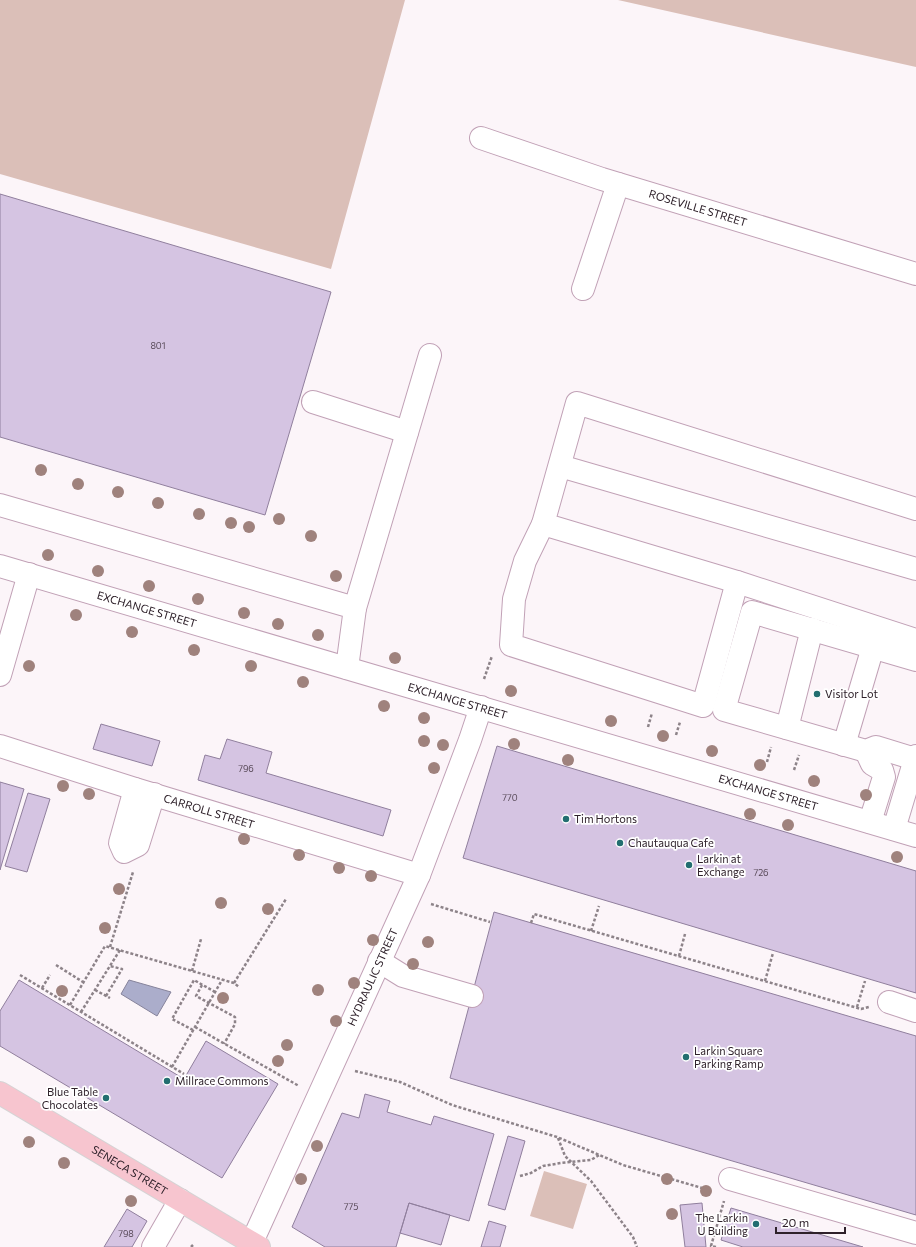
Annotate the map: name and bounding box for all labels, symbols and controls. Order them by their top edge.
street label: ROSEVILLE STREET [647,187,749,229]
house number: 801 [150,340,166,351]
street label: EXCHANGE STREET [96,588,198,630]
street label: EXCHANGE STREET [406,680,509,721]
place label: Visitor Lot [825,687,879,700]
marker: Visitor Lot [812,689,822,699]
house number: 796 [238,763,254,774]
street label: EXCHANGE STREET [717,771,820,813]
street label: CARROLL STREET [162,791,256,831]
house number: 770 [502,792,518,803]
place label: Tim Hortons [574,812,637,825]
marker: Tim Hortons [561,814,571,824]
place label: Chautauqua Cafe [628,836,714,849]
marker: Chautauqua Cafe [615,838,625,848]
place label: Larkin at Exchange [697,852,745,878]
marker: Larkin at Exchange [684,860,694,870]
house number: 726 [753,867,769,878]
street label: HYDRAULIC STREET [344,926,400,1028]
place label: Larkin Square Parking Ramp [694,1044,763,1070]
marker: Larkin Square Parking Ramp [681,1052,691,1062]
place label: Millrace Commons [175,1074,269,1087]
marker: Millrace Commons [162,1076,172,1086]
place label: Blue Table Chocolates [42,1085,98,1111]
marker: Blue Table Chocolates [101,1093,111,1103]
street label: SENECA STREET [90,1142,170,1197]
house number: 775 [344,1201,358,1212]
scale bar [776,1209,845,1235]
place label: The Larkin U Building [695,1211,748,1237]
text: 20 m [782,1215,809,1229]
marker: The Larkin U Building [751,1219,761,1229]
house number: 798 [118,1228,134,1239]

